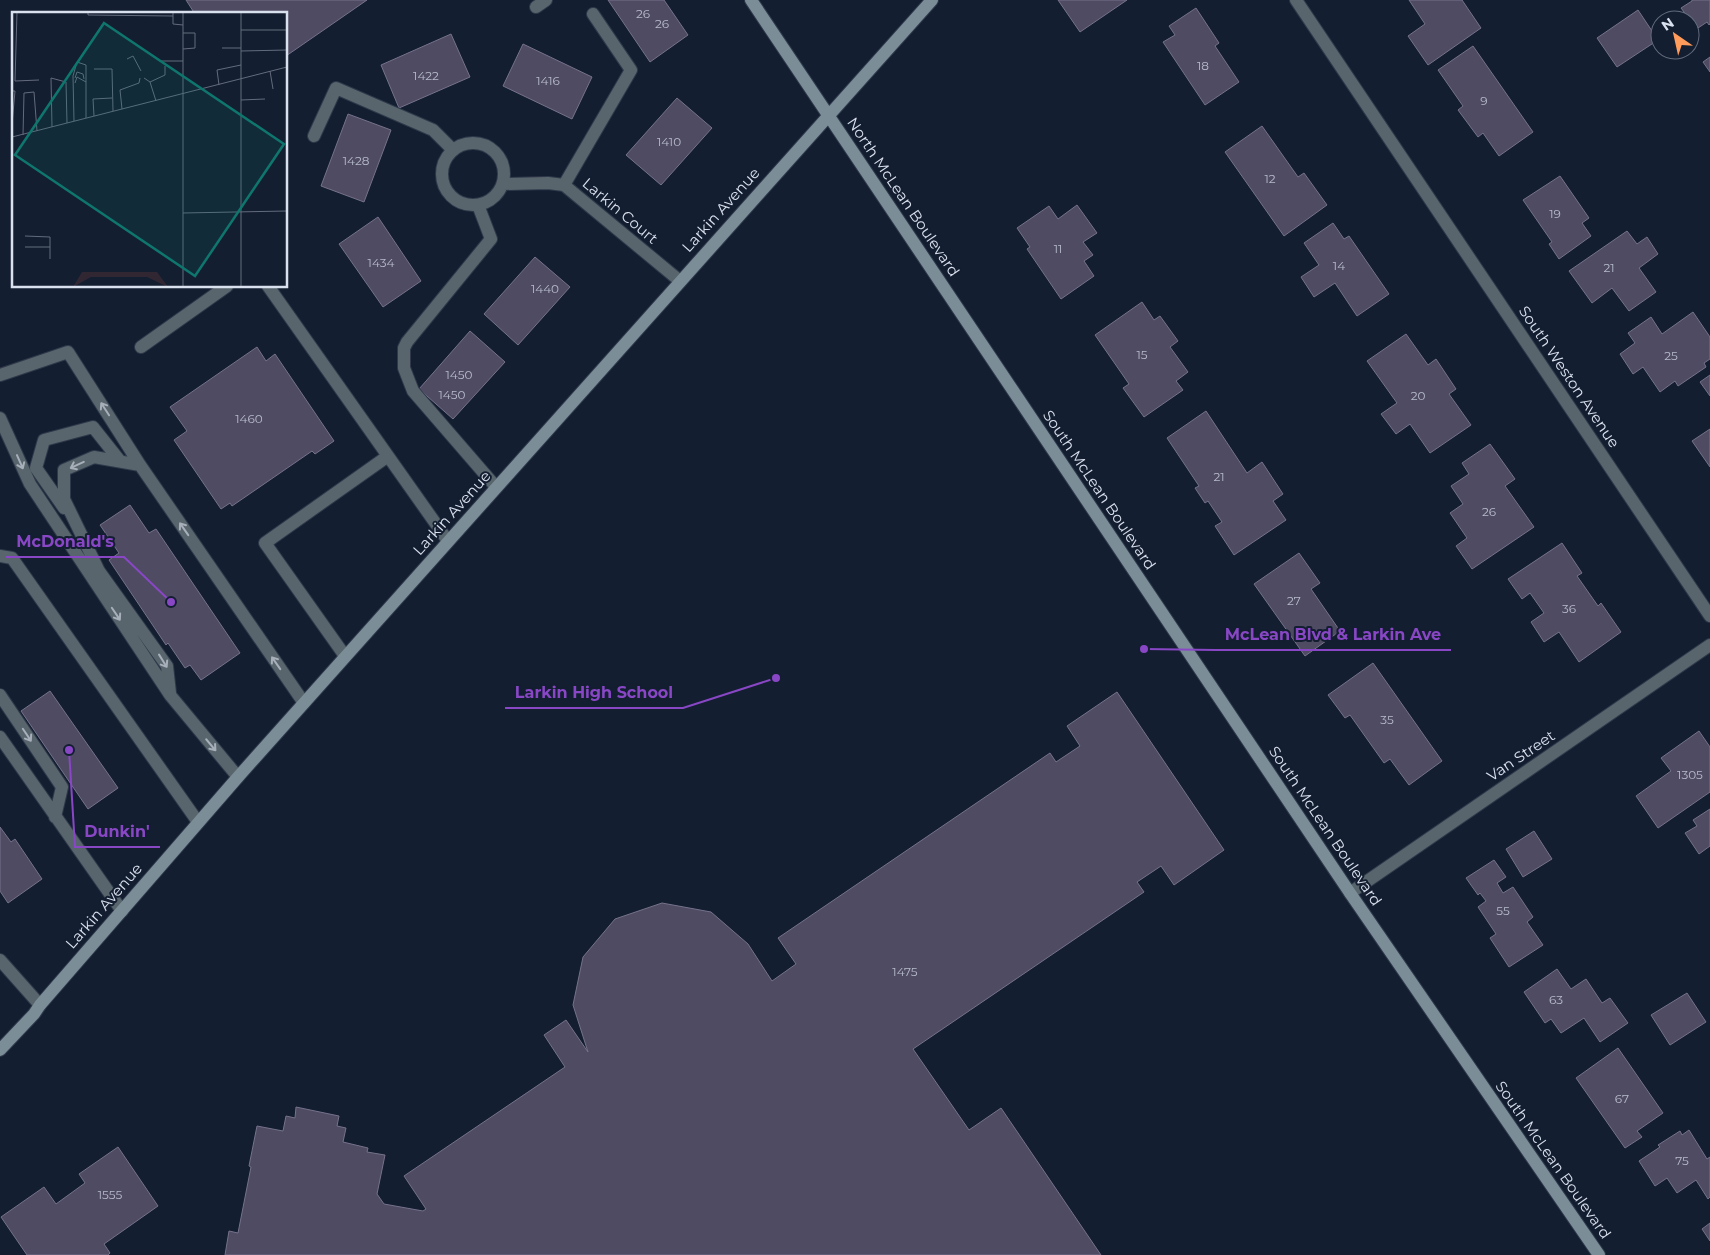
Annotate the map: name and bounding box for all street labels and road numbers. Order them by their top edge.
street label: North McLean Boulevard [843,114,964,280]
street label: Larkin Avenue [678,163,764,256]
street label: Larkin Court [579,174,662,248]
street label: South Weston Avenue [1515,302,1624,451]
street label: South McLean Boulevard [1039,406,1160,573]
street label: Larkin Avenue [409,466,495,559]
street label: Van Street [1483,726,1558,785]
street label: South McLean Boulevard [1265,742,1386,909]
street label: Larkin Avenue [61,859,146,952]
street label: South McLean Boulevard [1492,1077,1615,1242]

